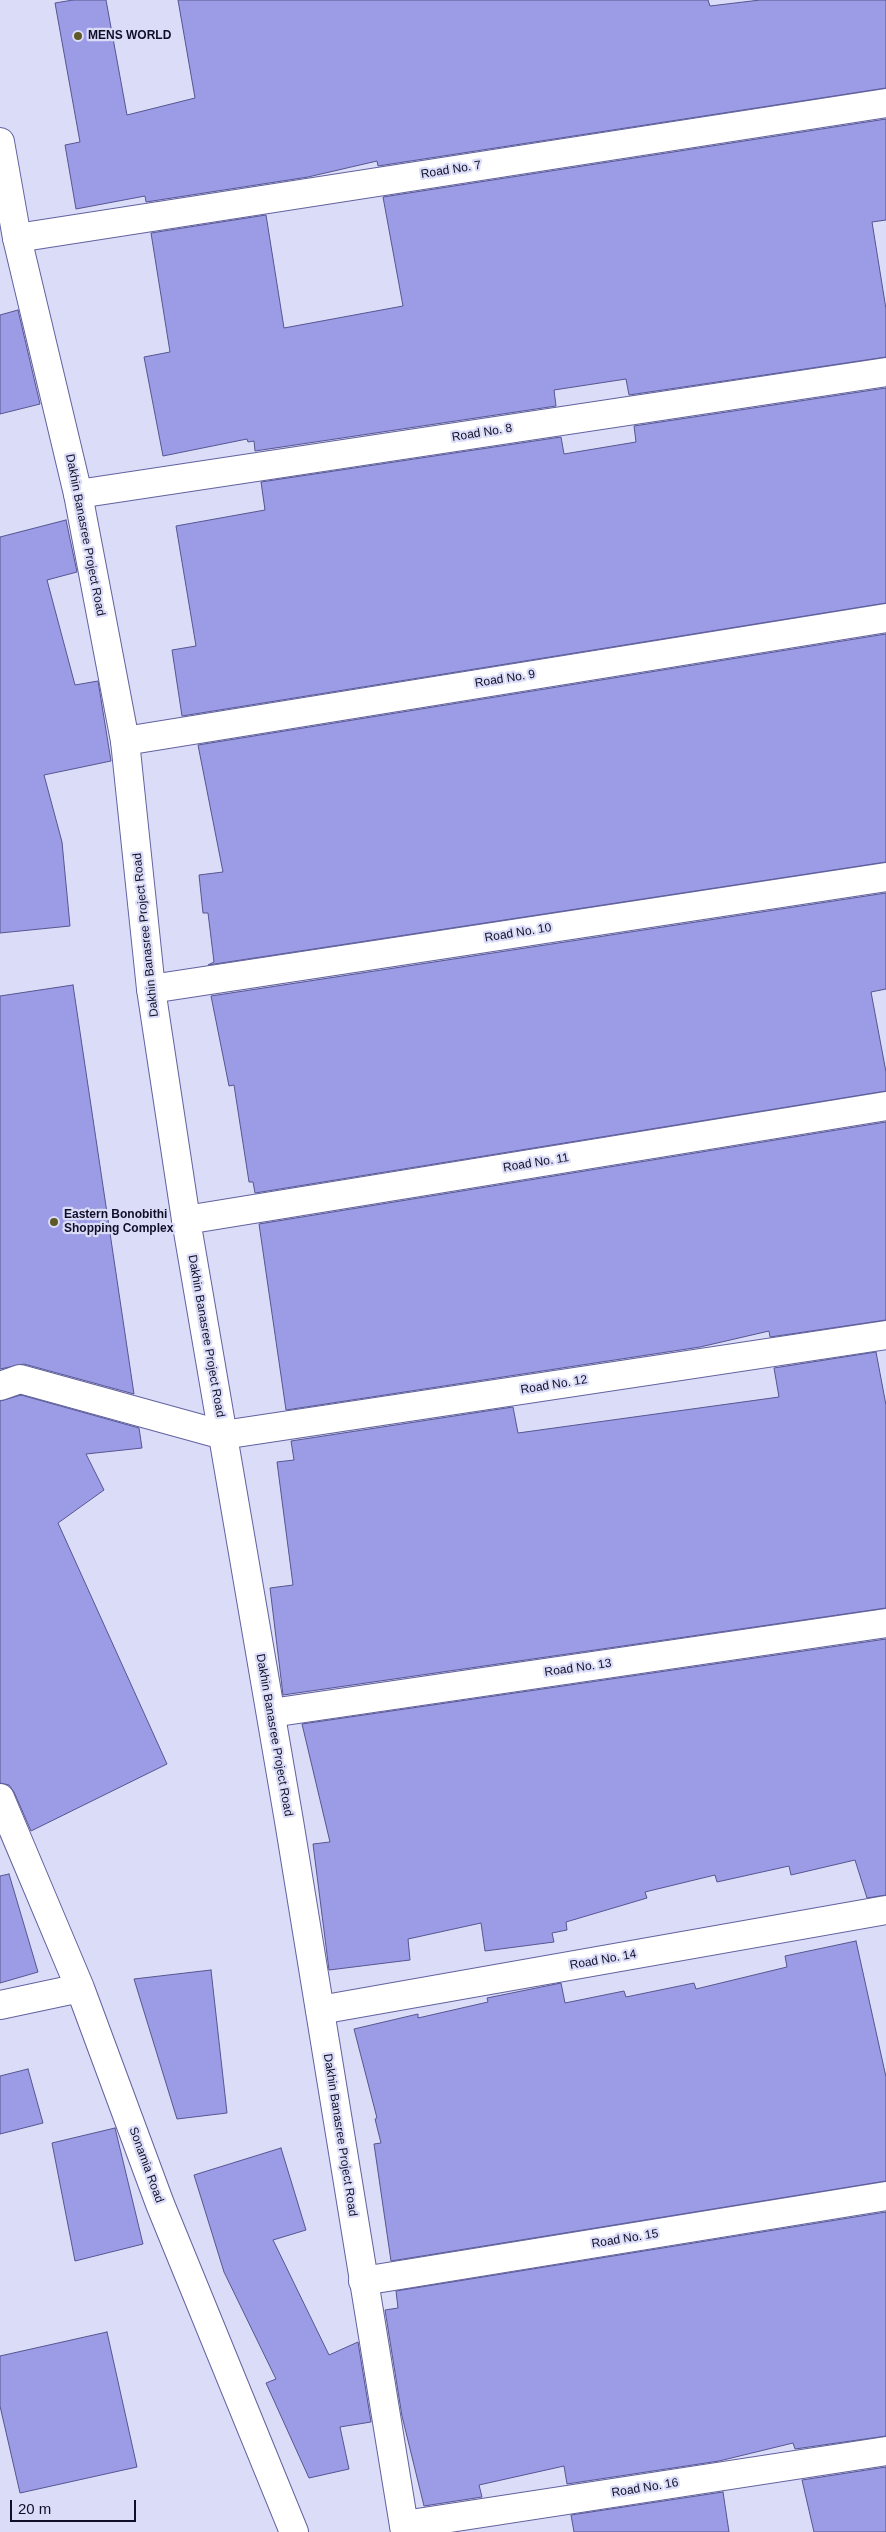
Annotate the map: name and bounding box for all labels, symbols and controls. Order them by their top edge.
place label: MENS WORLD [88,29,171,43]
marker: MENS WORLD [72,30,84,42]
street label: Road No. 7 [420,158,482,182]
street label: Road No. 8 [451,421,513,445]
street label: Dakhin Banasree Project Road [62,453,108,617]
street label: Road No. 9 [474,667,536,691]
street label: Dakhin Banasree Project Road [130,852,162,1018]
street label: Road No. 10 [484,921,552,945]
street label: Road No. 11 [502,1151,570,1175]
place label: Eastern Bonobithi Shopping Complex [64,1208,173,1236]
marker: Eastern Bonobithi Shopping Complex [48,1216,60,1228]
street label: Dakhin Banasree Project Road [185,1254,227,1418]
street label: Road No. 12 [520,1373,588,1397]
street label: Dakhin Banasree Project Road [253,1653,295,1817]
street label: Road No. 13 [544,1656,612,1680]
street label: Road No. 14 [569,1947,637,1973]
street label: Dakhin Banasree Project Road [320,2053,360,2217]
street label: Sonamia Road [126,2125,166,2205]
street label: Road No. 15 [591,2227,659,2251]
street label: Road No. 16 [611,2476,679,2500]
scale bar [12,2490,139,2522]
text: 20 m [18,2500,51,2517]

